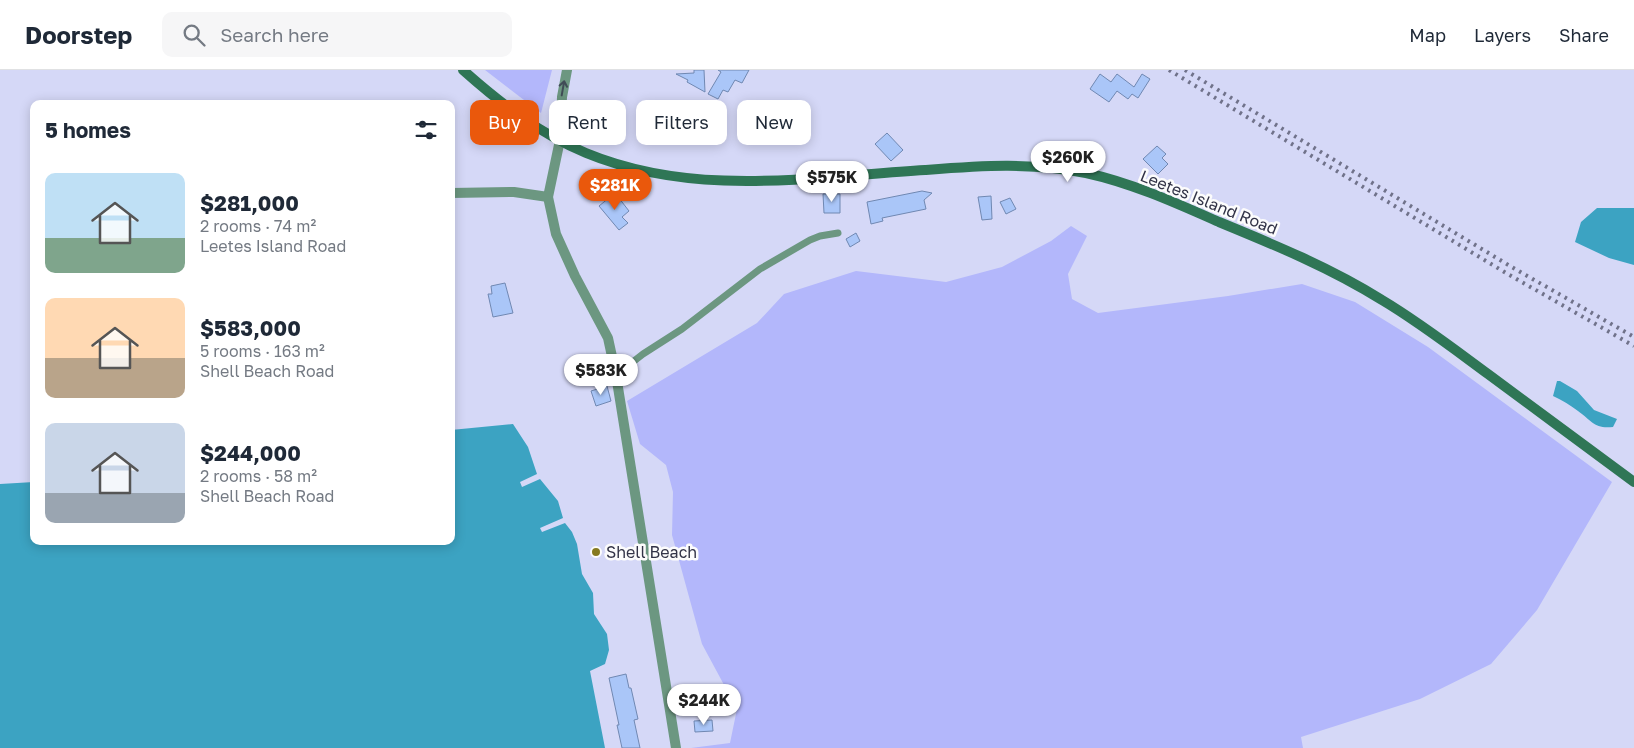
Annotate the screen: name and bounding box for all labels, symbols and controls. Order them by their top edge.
search box [162,12,512,57]
text: Doorstep [25,20,132,49]
icon: search [180,21,208,49]
text: Search here [220,23,329,46]
text: Map [1409,24,1446,46]
text: Layers [1474,24,1531,46]
text: Share [1559,24,1609,46]
one-way arrow [559,80,569,96]
chip: Buy [470,100,539,145]
chip: Rent [549,100,626,145]
chip: Filters [636,100,727,145]
chip: New [737,100,811,145]
icon: filters [412,116,440,144]
text: 5 homes [45,117,131,143]
pin: $260K [1033,140,1103,183]
text: $260K [1042,147,1094,167]
pin: $575K [797,160,867,203]
street label: Leetes Island Road [1137,165,1281,239]
text: $575K [807,167,857,187]
pin: $281K [580,168,650,211]
text: $281K [590,175,640,195]
text: $281,000 [200,190,299,216]
icon: home [85,193,145,253]
text: 2 rooms · 74 m² [200,216,316,236]
text: Leetes Island Road [200,236,346,256]
text: $583,000 [200,315,301,341]
icon: home [85,318,145,378]
text: 5 rooms · 163 m² [200,341,325,361]
pin: $583K [566,354,636,396]
text: $583K [575,360,627,380]
text: Shell Beach Road [200,361,334,381]
text: $244,000 [200,440,301,466]
icon: home [85,443,145,503]
text: 2 rooms · 58 m² [200,466,317,486]
text: Shell Beach Road [200,486,334,506]
place label: Shell Beach [606,542,697,562]
marker: Shell Beach [590,546,602,558]
pin: $244K [669,684,739,726]
text: $244K [678,690,730,710]

